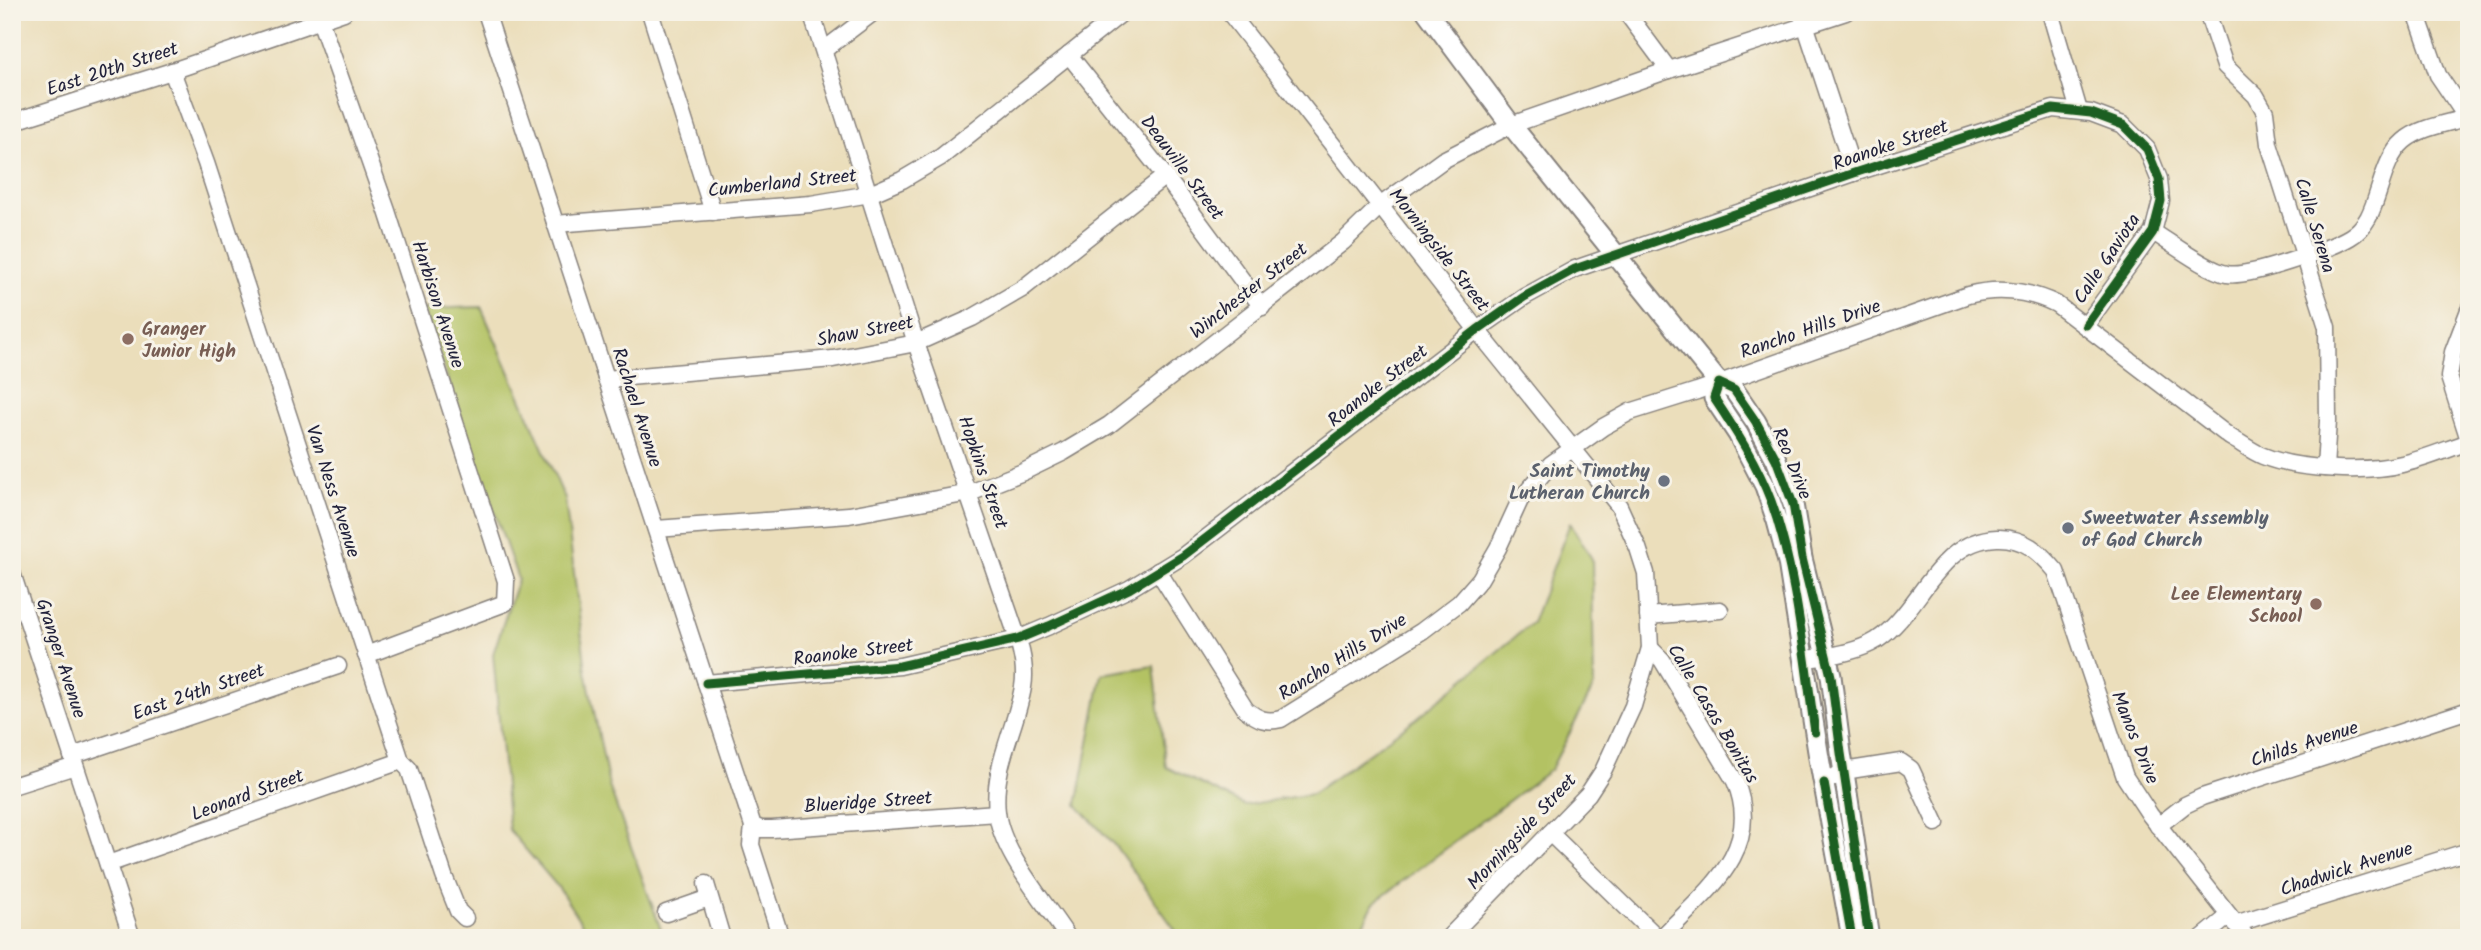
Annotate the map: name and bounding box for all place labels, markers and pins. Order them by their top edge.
place label: Granger Junior High [142,315,236,367]
marker: Granger Junior High [120,331,136,347]
place label: Saint Timothy Lutheran Church [1509,457,1650,509]
marker: Saint Timothy Lutheran Church [1656,473,1672,489]
place label: Sweetwater Assembly of God Church [2082,504,2269,556]
marker: Sweetwater Assembly of God Church [2060,520,2076,536]
place label: Lee Elementary School [2171,580,2303,632]
marker: Lee Elementary School [2308,596,2324,612]

